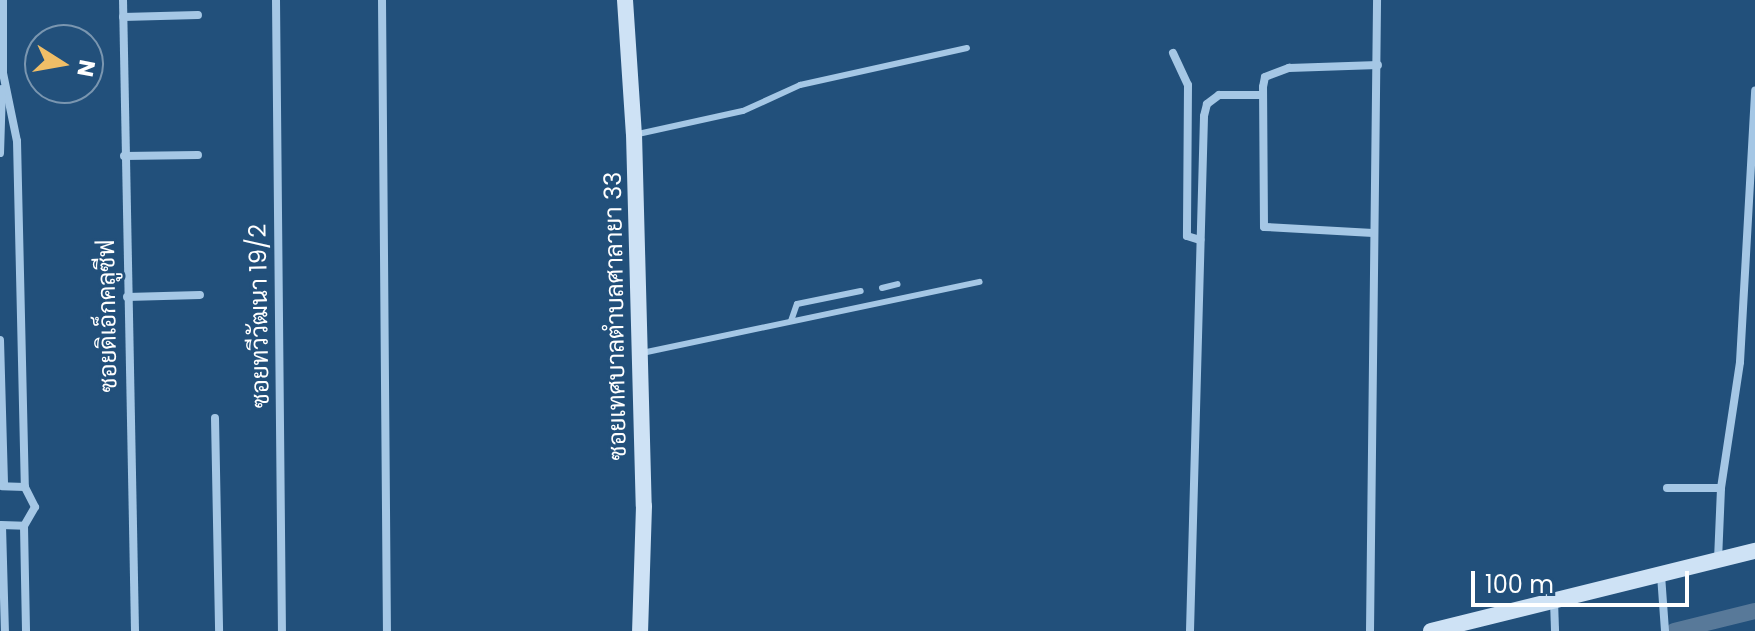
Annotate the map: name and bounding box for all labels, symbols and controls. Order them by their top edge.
north arrow [24,24,104,104]
text: N [69,57,103,79]
street label: ซอยเทศบาลตำบลศาลายา 33 [598,171,632,461]
street label: ซอยทวีวัฒนา 19/2 [243,224,275,408]
street label: ซอยดิเอ็กคลูซีฟ [91,239,123,393]
scale bar [1475,555,1693,605]
text: 100 m [1485,568,1554,601]

